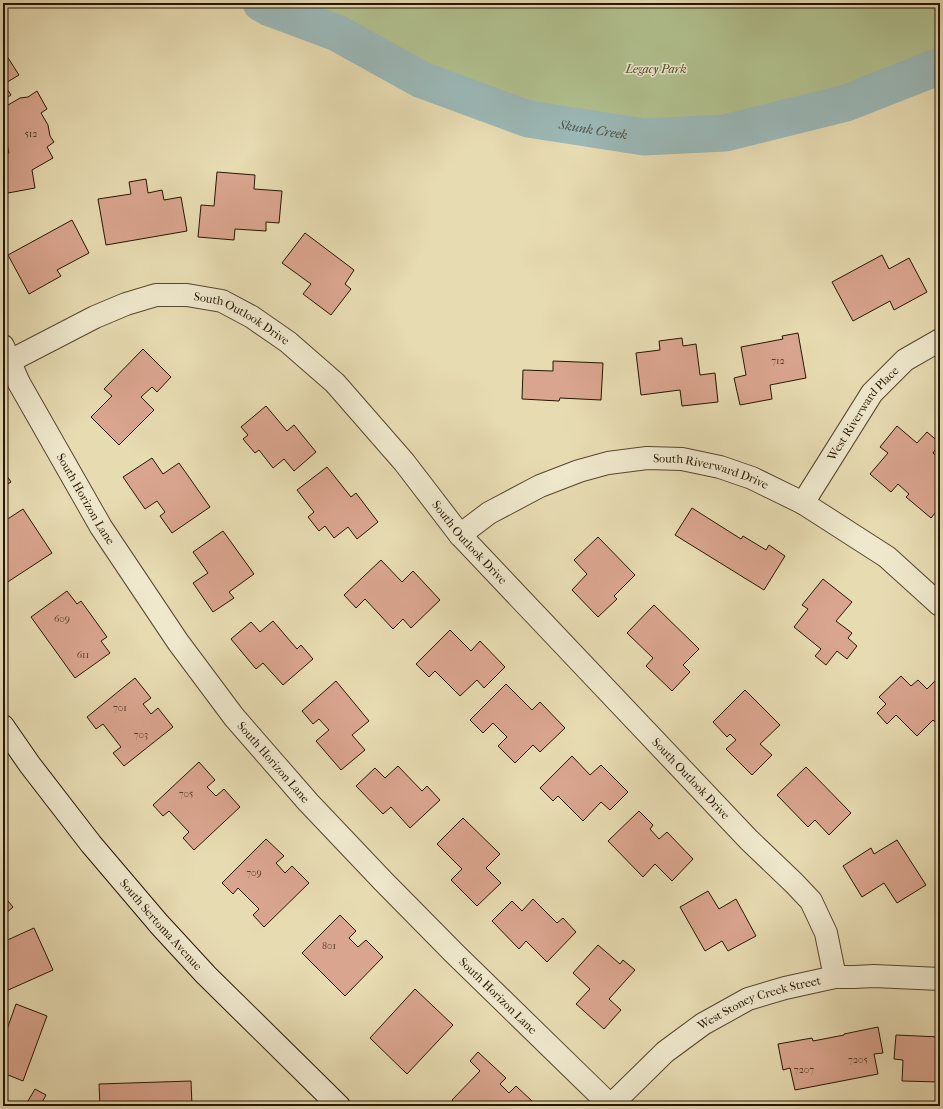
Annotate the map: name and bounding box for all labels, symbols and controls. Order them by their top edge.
park label: Legacy Park [625,62,686,76]
water label: Skunk Creek [557,117,629,142]
house number: 512 [24,128,38,140]
street label: South Outlook Drive [193,289,292,348]
house number: 712 [771,355,785,367]
street label: West Riverward Place [824,363,902,464]
street label: South Horizon Lane [54,451,118,547]
street label: South Riverward Drive [653,451,771,492]
street label: South Outlook Drive [429,498,510,587]
house number: 609 [54,613,70,625]
house number: 611 [77,649,89,661]
house number: 701 [113,702,127,714]
street label: South Horizon Lane [234,719,313,806]
house number: 703 [134,729,148,741]
street label: South Outlook Drive [649,735,733,822]
house number: 705 [179,788,193,800]
house number: 709 [246,867,262,879]
street label: South Sertoma Avenue [117,876,205,973]
house number: 801 [322,940,336,952]
street label: South Horizon Lane [456,955,540,1037]
street label: West Stoney Creek Street [694,973,823,1033]
house number: 7205 [848,1054,868,1066]
house number: 7207 [794,1064,814,1076]

